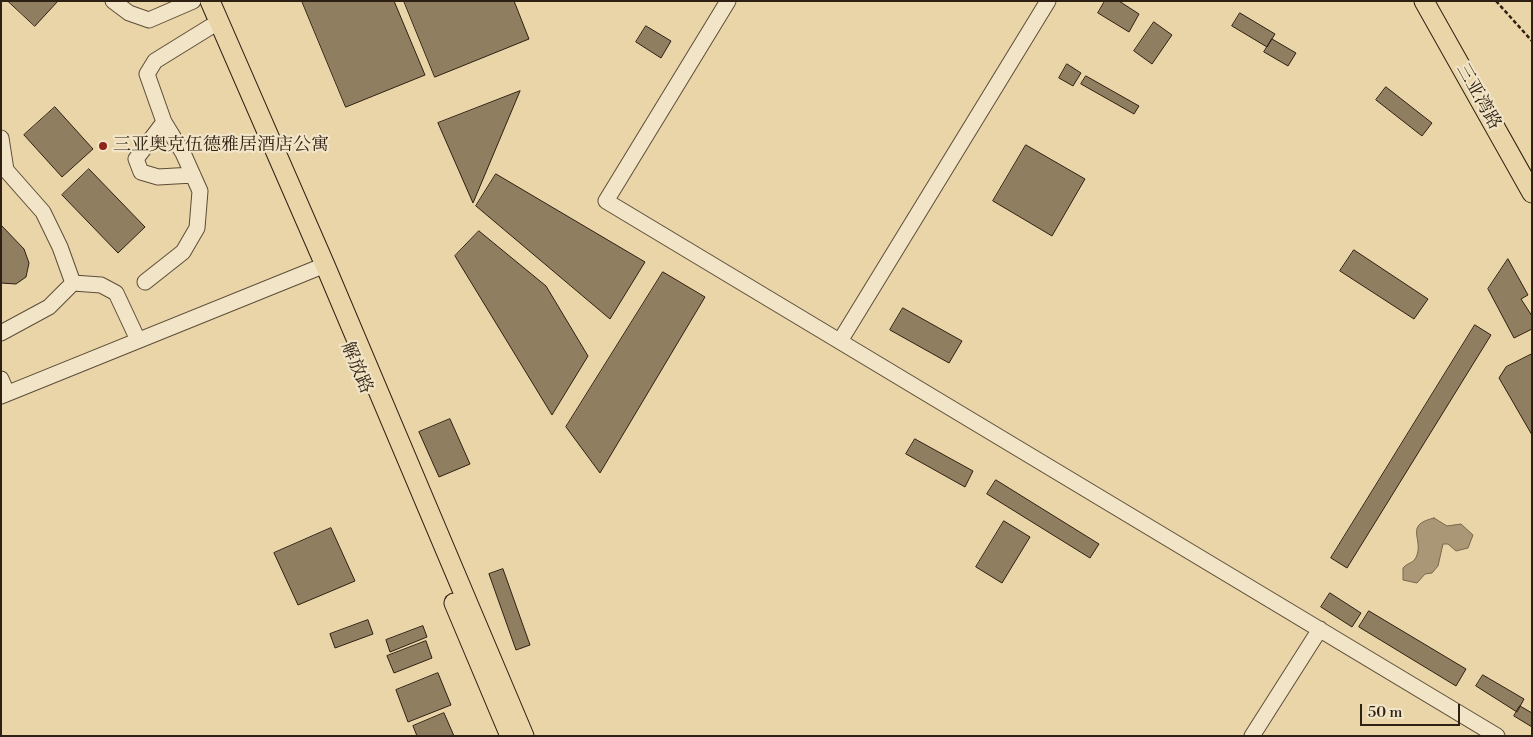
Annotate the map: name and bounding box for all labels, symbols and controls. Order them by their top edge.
street label: 三亚湾路 [1451,60,1505,134]
place label: 三亚奥克伍德雅居酒店公寓 [113,135,329,157]
marker: 三亚奥克伍德雅居酒店公寓 [97,140,109,152]
street label: 解放路 [336,339,376,397]
scale bar [1363,694,1463,726]
text: 50 m [1368,703,1402,722]

